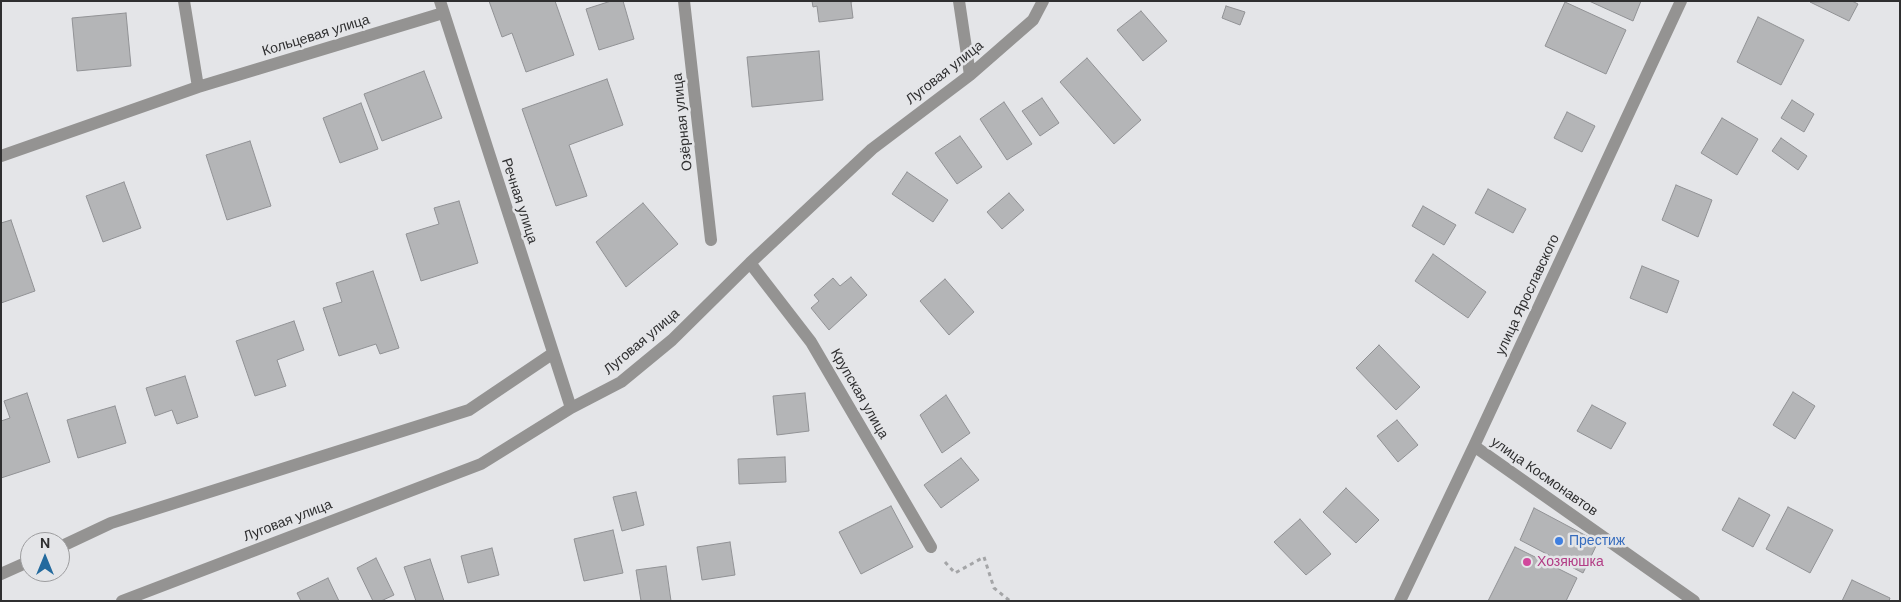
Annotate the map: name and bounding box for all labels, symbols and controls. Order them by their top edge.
street label: Кольцевая улица [260,12,372,60]
street label: Луговая улица [903,38,987,108]
street label: Озёрная улица [670,72,696,172]
street label: Речная улица [497,156,541,246]
street label: улица Ярославского [1493,232,1563,358]
street label: Луговая улица [601,305,683,379]
street label: Крупская улица [826,346,892,442]
street label: улица Космонавтов [1487,434,1601,520]
street label: Луговая улица [241,496,335,546]
north arrow [20,532,70,582]
place label: Престиж [1569,533,1625,549]
text: N [40,534,50,552]
marker: Престиж [1553,535,1565,547]
place label: Хозяюшка [1537,554,1604,570]
marker: Хозяюшка [1521,556,1533,568]

